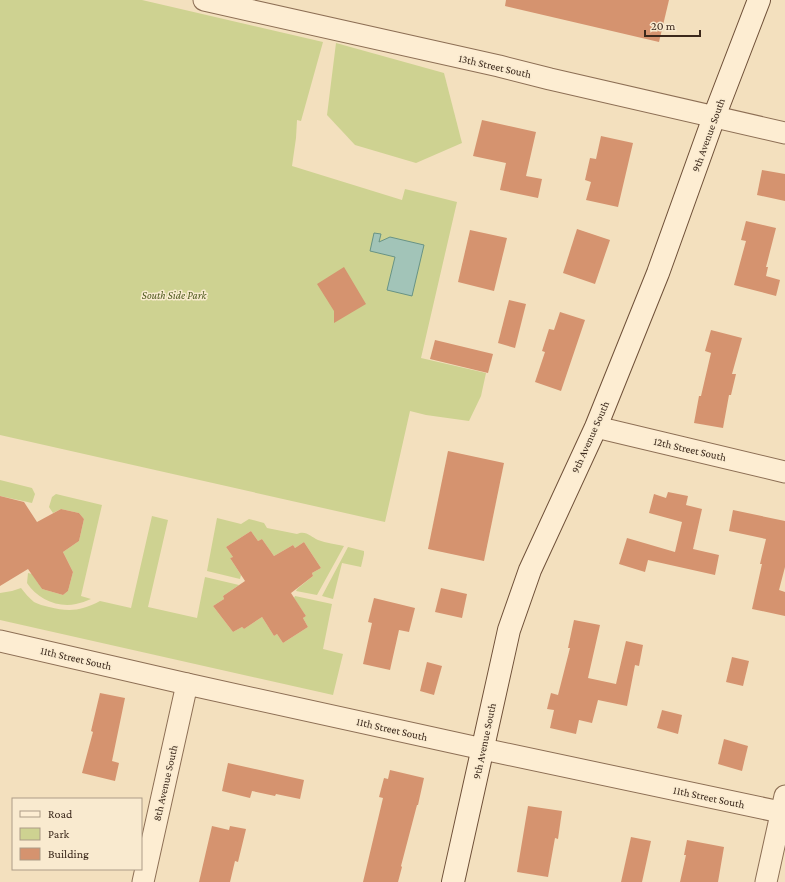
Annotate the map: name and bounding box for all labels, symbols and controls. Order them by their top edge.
scale bar [645,12,700,38]
text: 20 m [651,19,676,33]
street label: 13th Street South [457,52,533,80]
street label: 9th Avenue South [689,96,727,174]
park label: South Side Park [142,289,207,301]
street label: 9th Avenue South [569,399,611,475]
street label: 12th Street South [652,435,728,463]
street label: 11th Street South [39,644,113,672]
street label: 9th Avenue South [470,702,498,780]
street label: 11th Street South [355,715,429,743]
street label: 8th Avenue South [150,744,180,822]
street label: 11th Street South [672,784,746,810]
legend [12,798,142,870]
text: Road [48,807,73,821]
text: Park [48,827,70,841]
text: Building [48,847,89,861]

